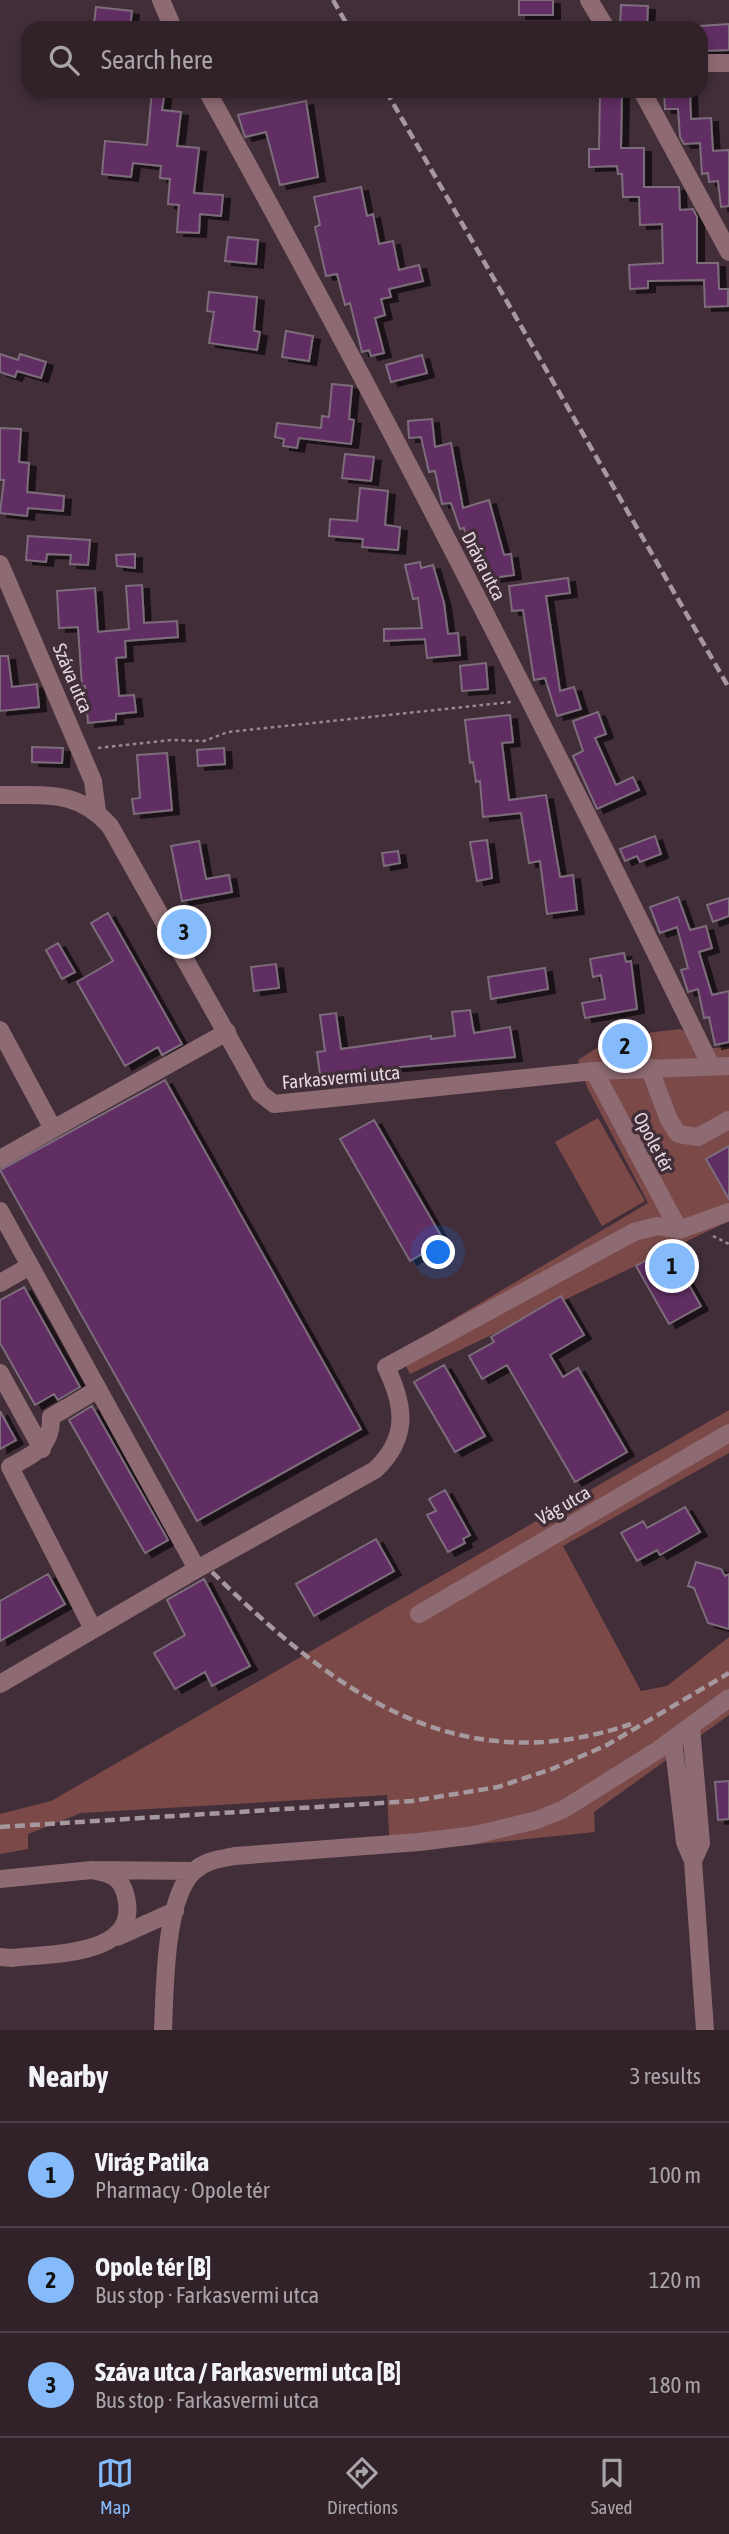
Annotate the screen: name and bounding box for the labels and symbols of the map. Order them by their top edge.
street label: Dráva utca [457,528,511,604]
street label: Száva utca [49,640,97,716]
pin: 3 [161,906,207,958]
pin: 2 [602,1020,648,1072]
street label: Farkasvermi utca [281,1061,401,1093]
street label: Opole tér [629,1108,679,1176]
your location [421,1235,455,1269]
pin: 1 [649,1240,695,1292]
street label: Vág utca [532,1481,594,1529]

